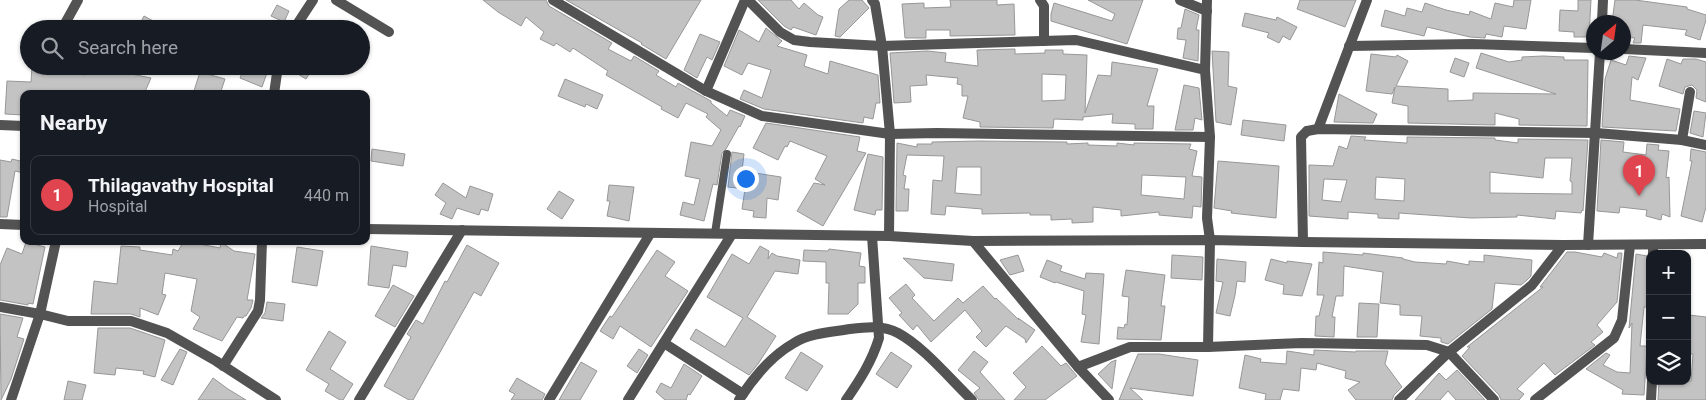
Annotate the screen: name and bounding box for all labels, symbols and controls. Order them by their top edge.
north arrow [1586,15,1631,60]
search box [20,20,370,75]
icon: search [38,34,66,62]
text: Search here [78,36,178,59]
text: Nearby [40,111,107,135]
pin: 1 [1623,155,1655,196]
your location [733,166,759,192]
text: Thilagavathy Hospital [88,174,274,197]
text: 1 [52,186,62,205]
text: 440 m [304,186,349,205]
text: Hospital [88,197,148,216]
map controls [1646,250,1691,385]
button: + [1646,250,1691,295]
button: − [1646,295,1691,340]
button: layers [1646,340,1691,385]

